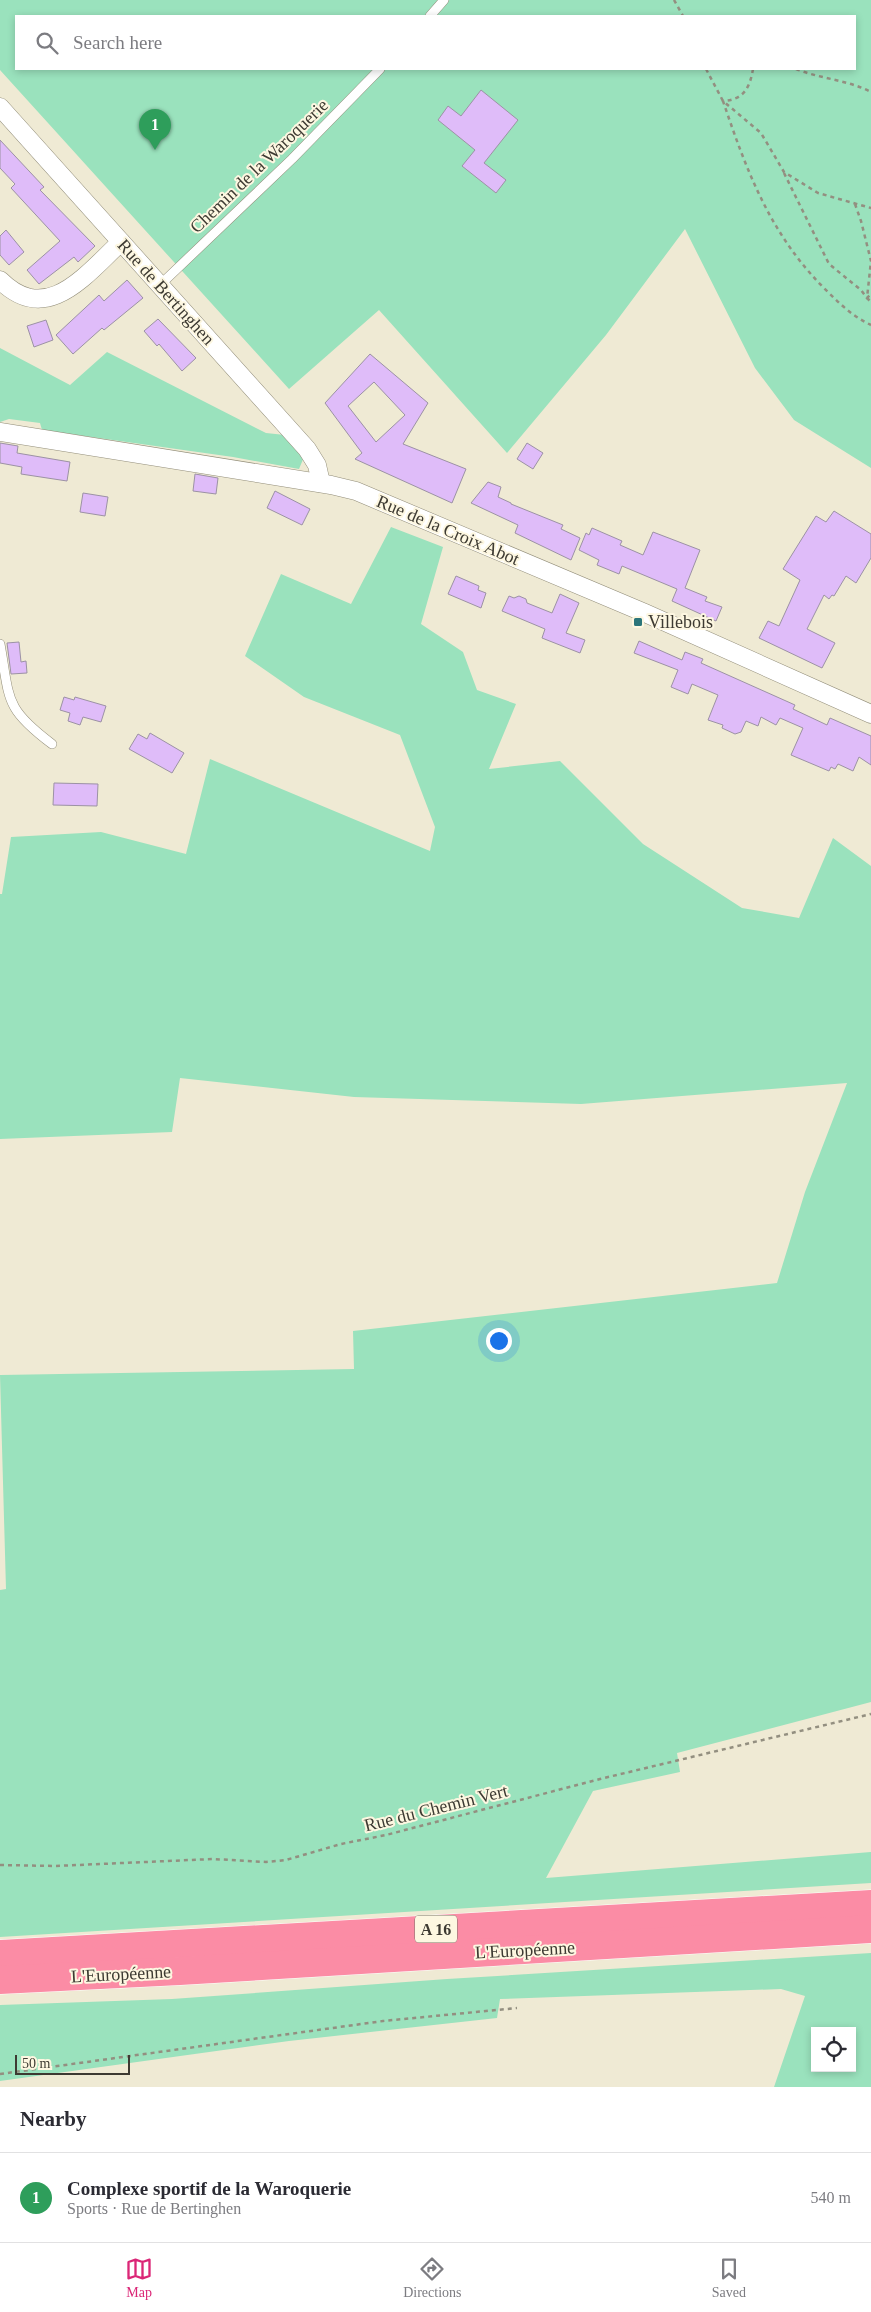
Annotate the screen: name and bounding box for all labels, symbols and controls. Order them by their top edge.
search box [15,15,856,70]
icon: search [33,29,61,57]
text: Search here [73,32,162,53]
street label: Chemin de la Waroquerie [186,95,332,237]
pin: 1 [139,109,171,150]
street label: Rue de Bertinghen [113,235,219,349]
street label: Rue de la Croix Abot [374,491,522,569]
place label: Villebois [648,612,713,632]
marker: Villebois [632,616,644,628]
your location [486,1328,512,1354]
street label: Rue du Chemin Vert [362,1780,510,1836]
road number: A 16 [415,1916,457,1942]
street label: L'Européenne [474,1937,576,1963]
street label: L'Européenne [70,1961,172,1987]
map controls [811,2027,856,2072]
button: locate [811,2027,856,2072]
scale bar [15,2052,130,2075]
text: 50 m [22,2056,50,2071]
text: Nearby [20,2107,87,2131]
text: Complexe sportif de la Waroquerie [67,2178,351,2199]
text: 1 [32,2189,40,2206]
text: 540 m [811,2189,851,2206]
text: Sports · Rue de Bertinghen [67,2200,241,2217]
tab: Map [125,2255,153,2301]
tab: Directions [403,2255,462,2301]
tab: Saved [712,2255,746,2301]

